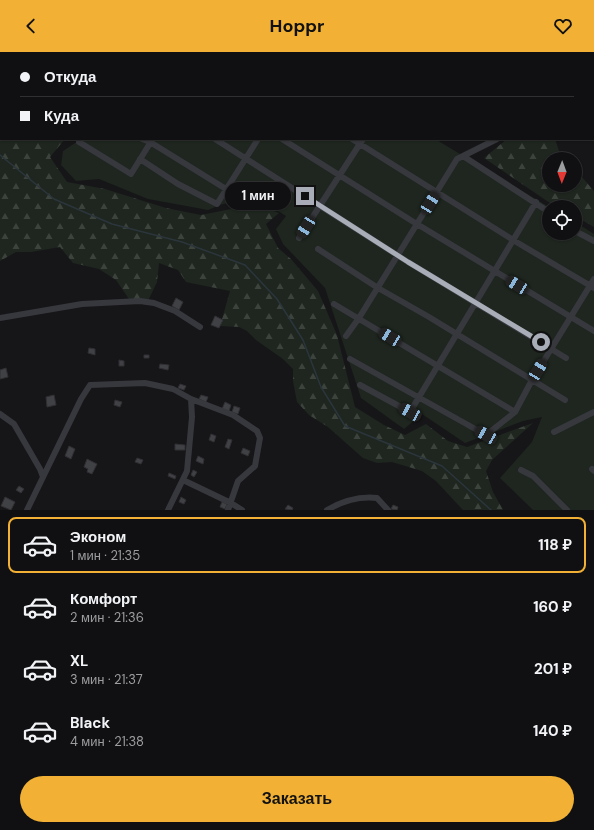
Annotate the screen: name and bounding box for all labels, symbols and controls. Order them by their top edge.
text: Hoppr [270,14,324,38]
icon: back [20,15,42,37]
icon: heart [552,15,574,37]
text: Откуда [44,67,96,87]
text: Куда [44,106,79,126]
north arrow [542,152,582,192]
map controls [542,152,582,240]
callout: 1 мин [225,182,291,210]
text: 1 мин [241,187,275,204]
route end [296,187,314,205]
car [419,190,441,216]
button: locate [542,200,582,240]
car [295,214,317,240]
car [504,274,530,296]
car [377,326,403,348]
route start [532,333,550,351]
car [527,357,549,383]
car [397,401,423,423]
car [473,424,499,446]
icon: car [22,527,58,563]
text: Эконом [70,527,126,547]
text: 118 ₽ [538,535,572,555]
text: 1 мин · 21:35 [70,547,140,564]
icon: car [22,589,58,625]
text: Комфорт [70,589,137,609]
text: 160 ₽ [533,597,572,617]
text: 2 мин · 21:36 [70,609,144,626]
icon: car [22,651,58,687]
text: XL [70,651,88,671]
text: 201 ₽ [534,659,572,679]
text: 3 мин · 21:37 [70,671,143,688]
icon: car [22,713,58,749]
text: Black [70,713,110,733]
text: 140 ₽ [533,721,572,741]
text: 4 мин · 21:38 [70,733,144,750]
button: Заказать [20,776,574,822]

